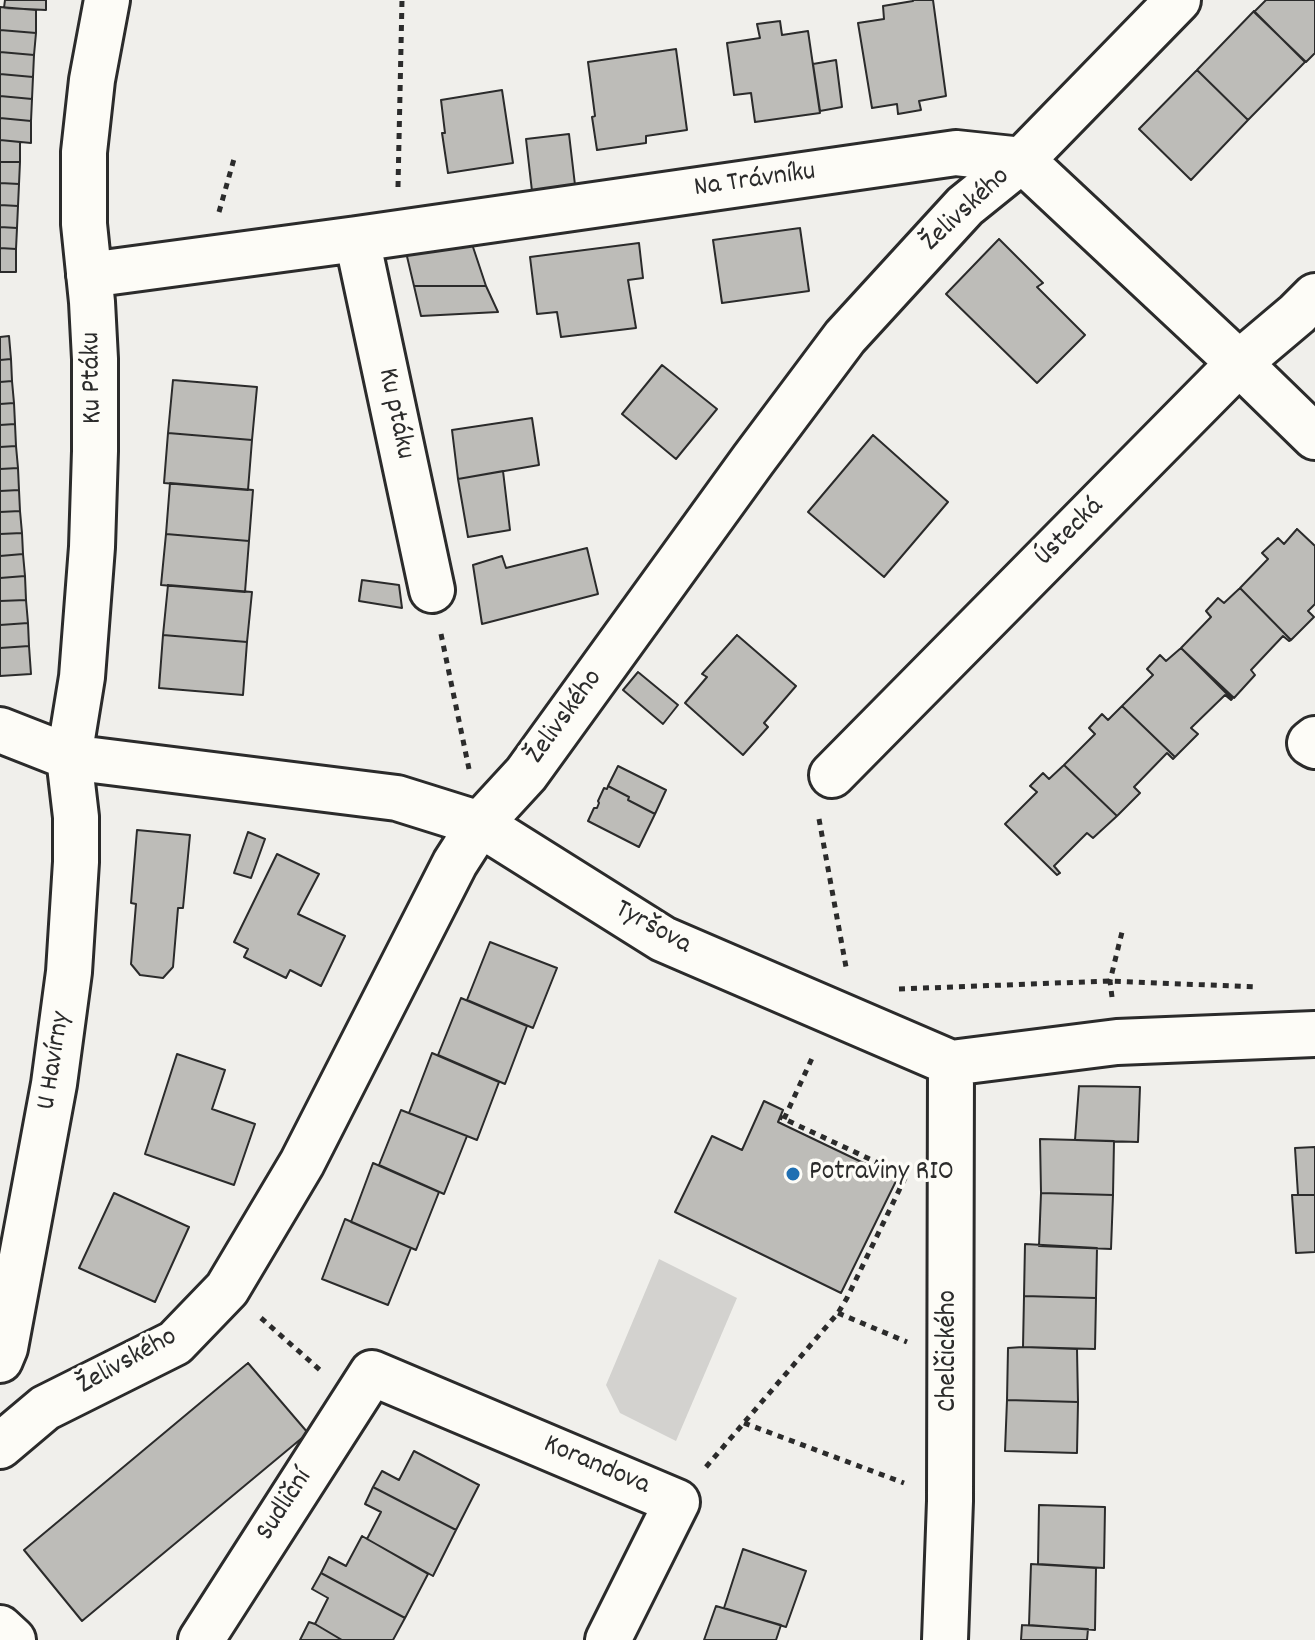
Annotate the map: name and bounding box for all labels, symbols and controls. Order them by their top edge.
street label: Na Trávníku [692,157,818,207]
street label: Želivského [916,162,1018,260]
street label: Ku Ptáku [76,332,112,424]
street label: Ku ptáku [368,365,420,463]
street label: Ústecká [1029,491,1113,575]
street label: Želivského [520,664,612,772]
street label: Tyršova [608,894,696,964]
street label: U Havírny [32,1010,80,1112]
place label: Potraviny RIO [809,1157,954,1191]
marker: Potraviny RIO [784,1165,802,1183]
street label: Chelčického [933,1290,967,1412]
street label: Želivského [72,1322,184,1404]
street label: Korandova [538,1430,654,1504]
street label: Sudliční [250,1464,322,1548]

